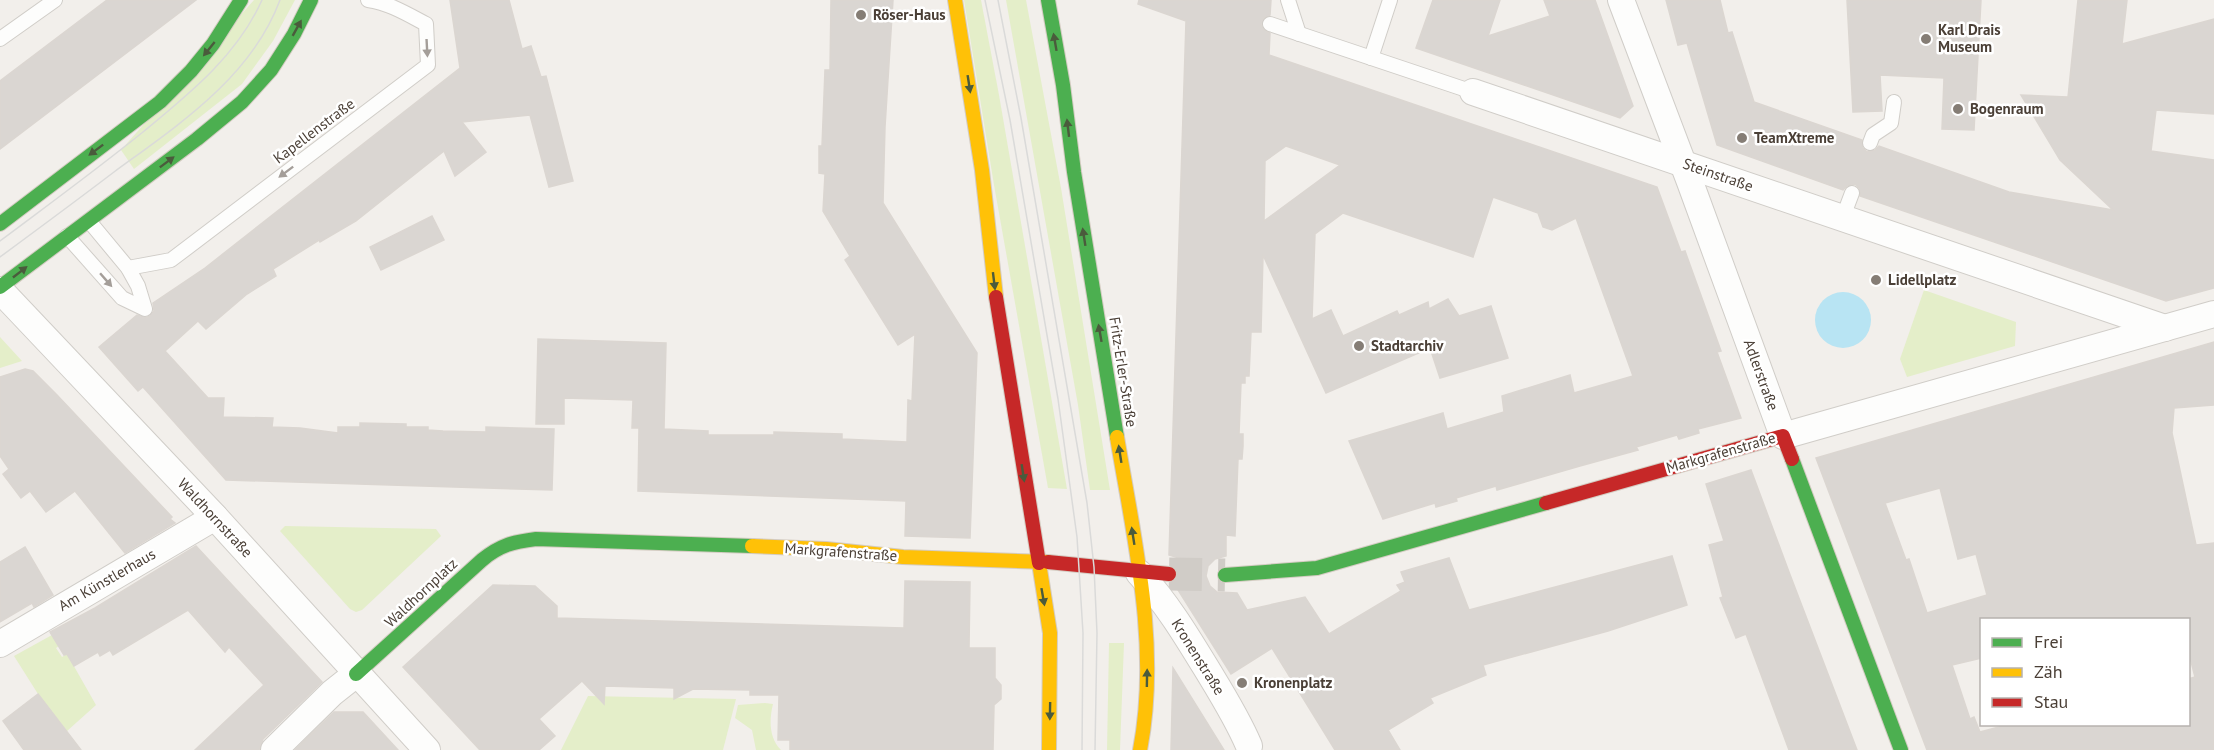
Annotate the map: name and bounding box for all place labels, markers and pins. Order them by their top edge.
place label: Röser-Haus [873,5,946,24]
marker: Röser-Haus [854,8,868,22]
place label: Karl Drais Museum [1938,20,2001,56]
marker: Karl Drais Museum [1919,32,1933,46]
place label: Bogenraum [1970,99,2044,118]
marker: Bogenraum [1951,102,1965,116]
place label: TeamXtreme [1754,128,1835,147]
marker: TeamXtreme [1735,131,1749,145]
place label: Lidellplatz [1888,270,1956,289]
marker: Lidellplatz [1869,273,1883,287]
place label: Stadtarchiv [1371,336,1444,355]
marker: Stadtarchiv [1352,339,1366,353]
place label: Kronenplatz [1254,673,1332,692]
marker: Kronenplatz [1235,676,1249,690]

